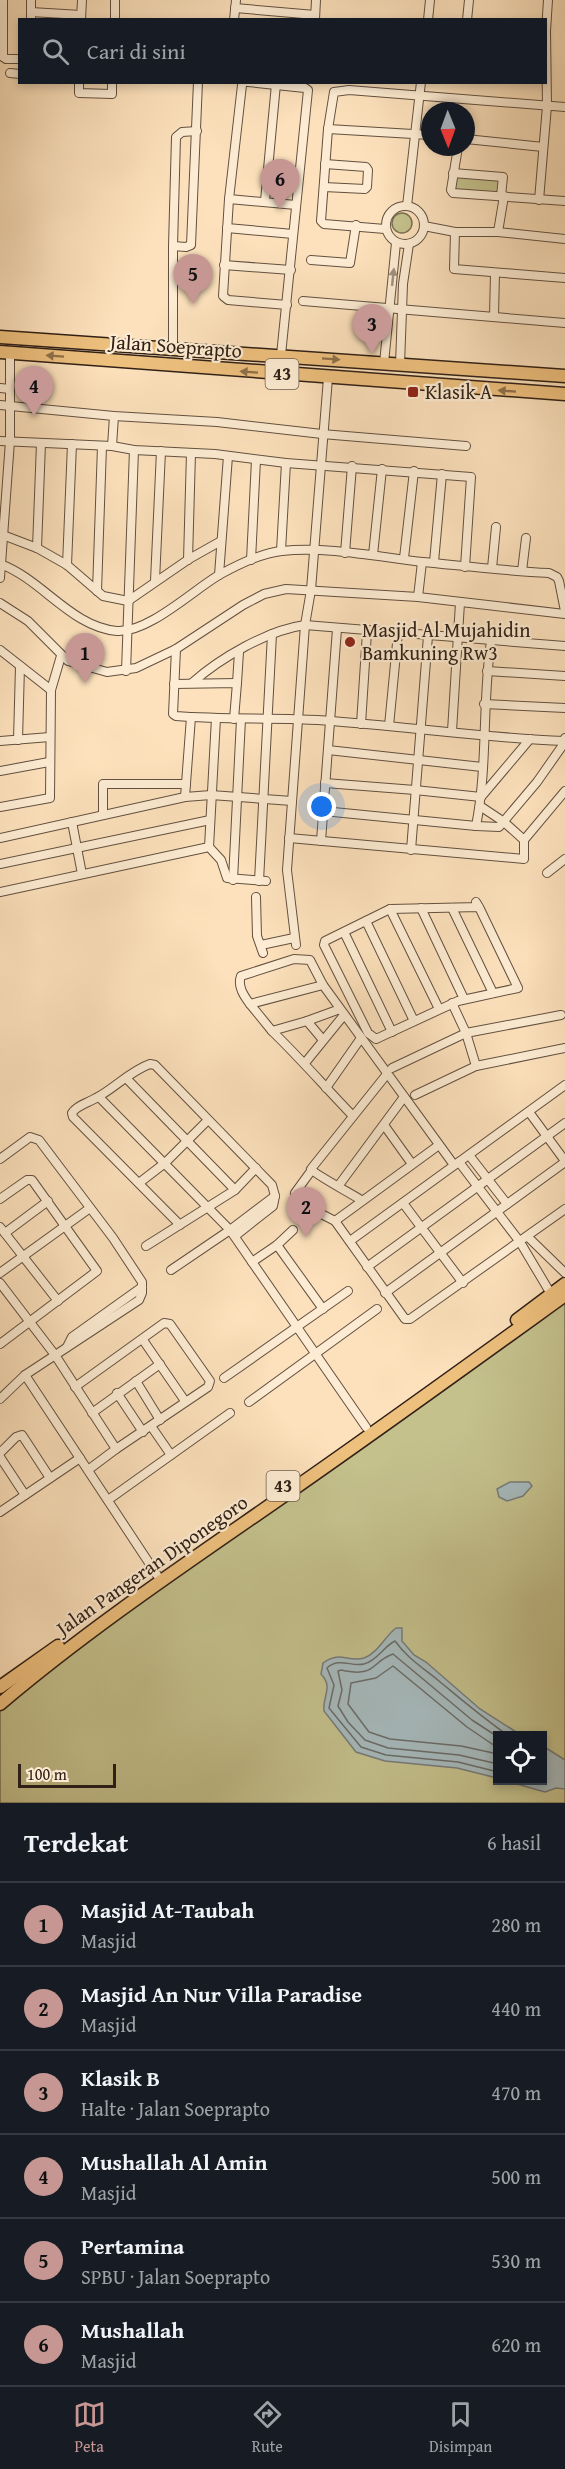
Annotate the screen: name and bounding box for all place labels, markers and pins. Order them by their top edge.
pin: 6 [260,160,300,209]
pin: 5 [174,254,212,304]
pin: 3 [352,304,392,354]
pin: 4 [15,366,54,416]
place label: Klasik A [425,377,492,406]
marker: Klasik A [406,385,420,399]
place label: Masjid Al Mujahidin Bamkuning Rw3 [362,615,530,667]
pin: 1 [66,634,104,683]
marker: Masjid Al Mujahidin Bamkuning Rw3 [343,635,357,649]
pin: 2 [286,1188,326,1237]

